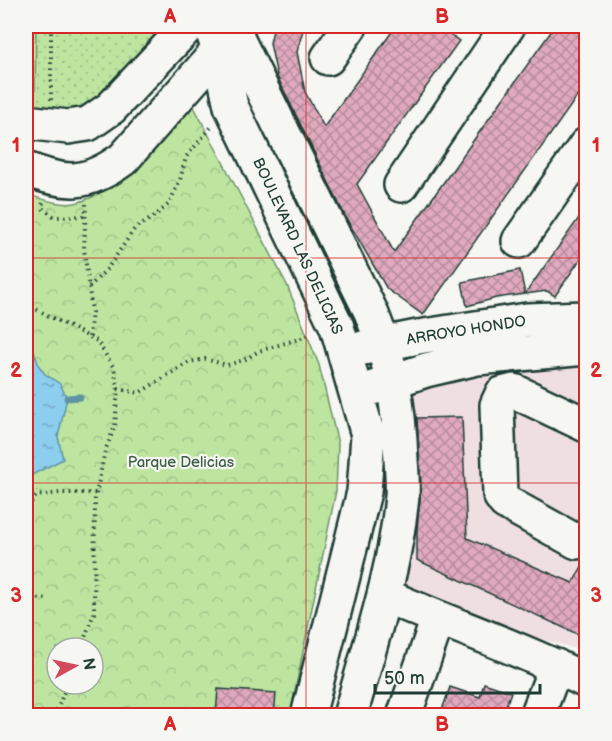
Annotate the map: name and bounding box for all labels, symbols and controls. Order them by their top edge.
text: A [163,5,177,29]
text: B [435,5,449,29]
text: 1 [12,134,20,158]
text: 1 [592,134,600,158]
street label: BOULEVARD LAS DELICIAS [248,155,347,338]
street label: ARROYO HONDO [405,312,527,349]
text: 2 [10,359,22,383]
text: 2 [590,359,602,383]
park label: Parque Delicias [128,453,235,472]
text: 3 [10,584,22,608]
text: 3 [590,584,602,608]
north arrow [45,636,105,696]
text: N [78,657,99,671]
scale bar [375,657,540,695]
text: 50 m [384,668,425,689]
text: A [163,713,177,737]
text: B [435,713,449,737]

